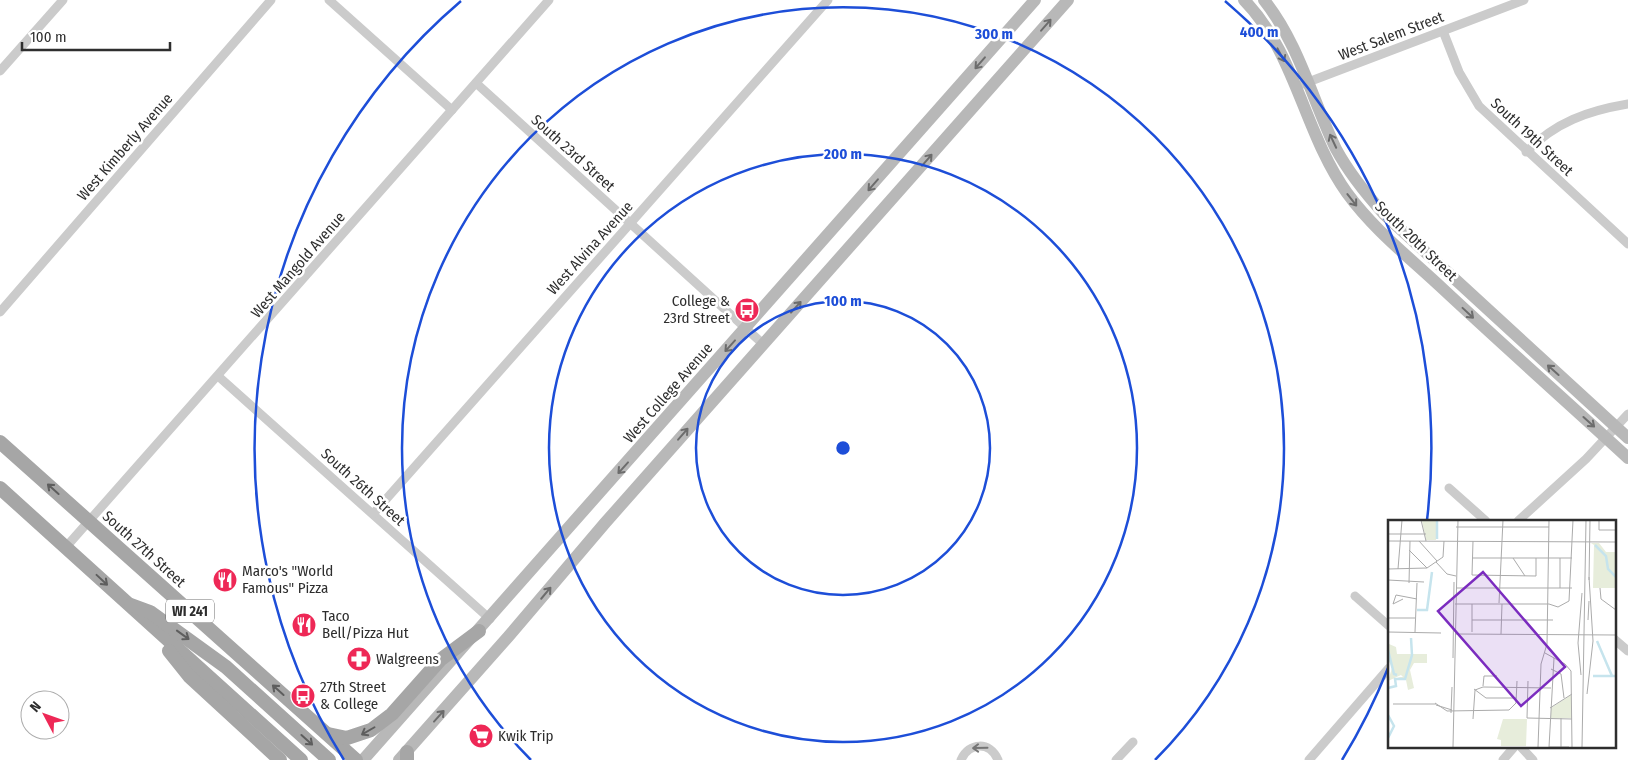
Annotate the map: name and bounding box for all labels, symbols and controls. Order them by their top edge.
street label: West Salem Street [1336,8,1446,64]
one-way arrow [1040,19,1052,32]
scale bar [22,20,170,52]
text: 400 m [1240,23,1278,41]
text: 300 m [974,25,1013,43]
text: 100 m [30,28,67,46]
one-way arrow [1276,47,1286,62]
one-way arrow [974,56,985,69]
street label: West Kimberly Avenue [73,90,177,204]
street label: South 19th Street [1487,94,1577,180]
street label: South 23rd Street [528,111,619,195]
one-way arrow [1327,134,1337,149]
text: 200 m [823,145,862,163]
one-way arrow [922,154,933,167]
one-way arrow [867,178,878,191]
one-way arrow [1347,193,1358,206]
street label: South 20th Street [1371,197,1461,285]
street label: West Alvina Avenue [543,198,637,298]
street label: West Mangold Avenue [247,208,349,322]
place label: College & 23rd Street [663,292,730,327]
text: 100 m [824,292,862,310]
bus stop icon: College & 23rd Street [734,297,760,323]
one-way arrow [790,301,801,314]
one-way arrow [1462,307,1475,319]
street label: West College Avenue [620,339,716,447]
one-way arrow [725,340,736,353]
one-way arrow [1547,364,1560,375]
one-way arrow [1582,416,1595,428]
one-way arrow [677,428,689,441]
centre of rings [834,439,852,457]
street label: South 26th Street [317,445,409,529]
one-way arrow [618,461,629,474]
one-way arrow [46,483,59,495]
street label: South 27th Street [99,507,189,591]
inset map [1388,520,1616,748]
place label: Marco's "World Famous" Pizza [242,562,333,597]
restaurant icon: Marco's "World Famous" Pizza [212,567,238,593]
one-way arrow [96,575,109,586]
one-way arrow [540,586,551,599]
road number: WI 241 [166,600,214,622]
place label: Taco Bell/Pizza Hut [322,607,409,642]
restaurant icon: Taco Bell/Pizza Hut [291,612,317,638]
one-way arrow [176,630,189,641]
pharmacy icon: Walgreens [346,646,372,672]
place label: Walgreens [376,650,439,668]
place label: 27th Street & College [320,678,386,713]
bus stop icon: 27th Street & College [290,683,316,709]
one-way arrow [271,684,284,696]
north arrow [20,690,70,740]
text: N [26,698,45,716]
one-way arrow [434,709,445,722]
supermarket icon: Kwik Trip [468,723,494,749]
one-way arrow [361,726,375,736]
place label: Kwik Trip [498,727,554,745]
one-way arrow [301,734,314,746]
one-way arrow [972,743,988,752]

